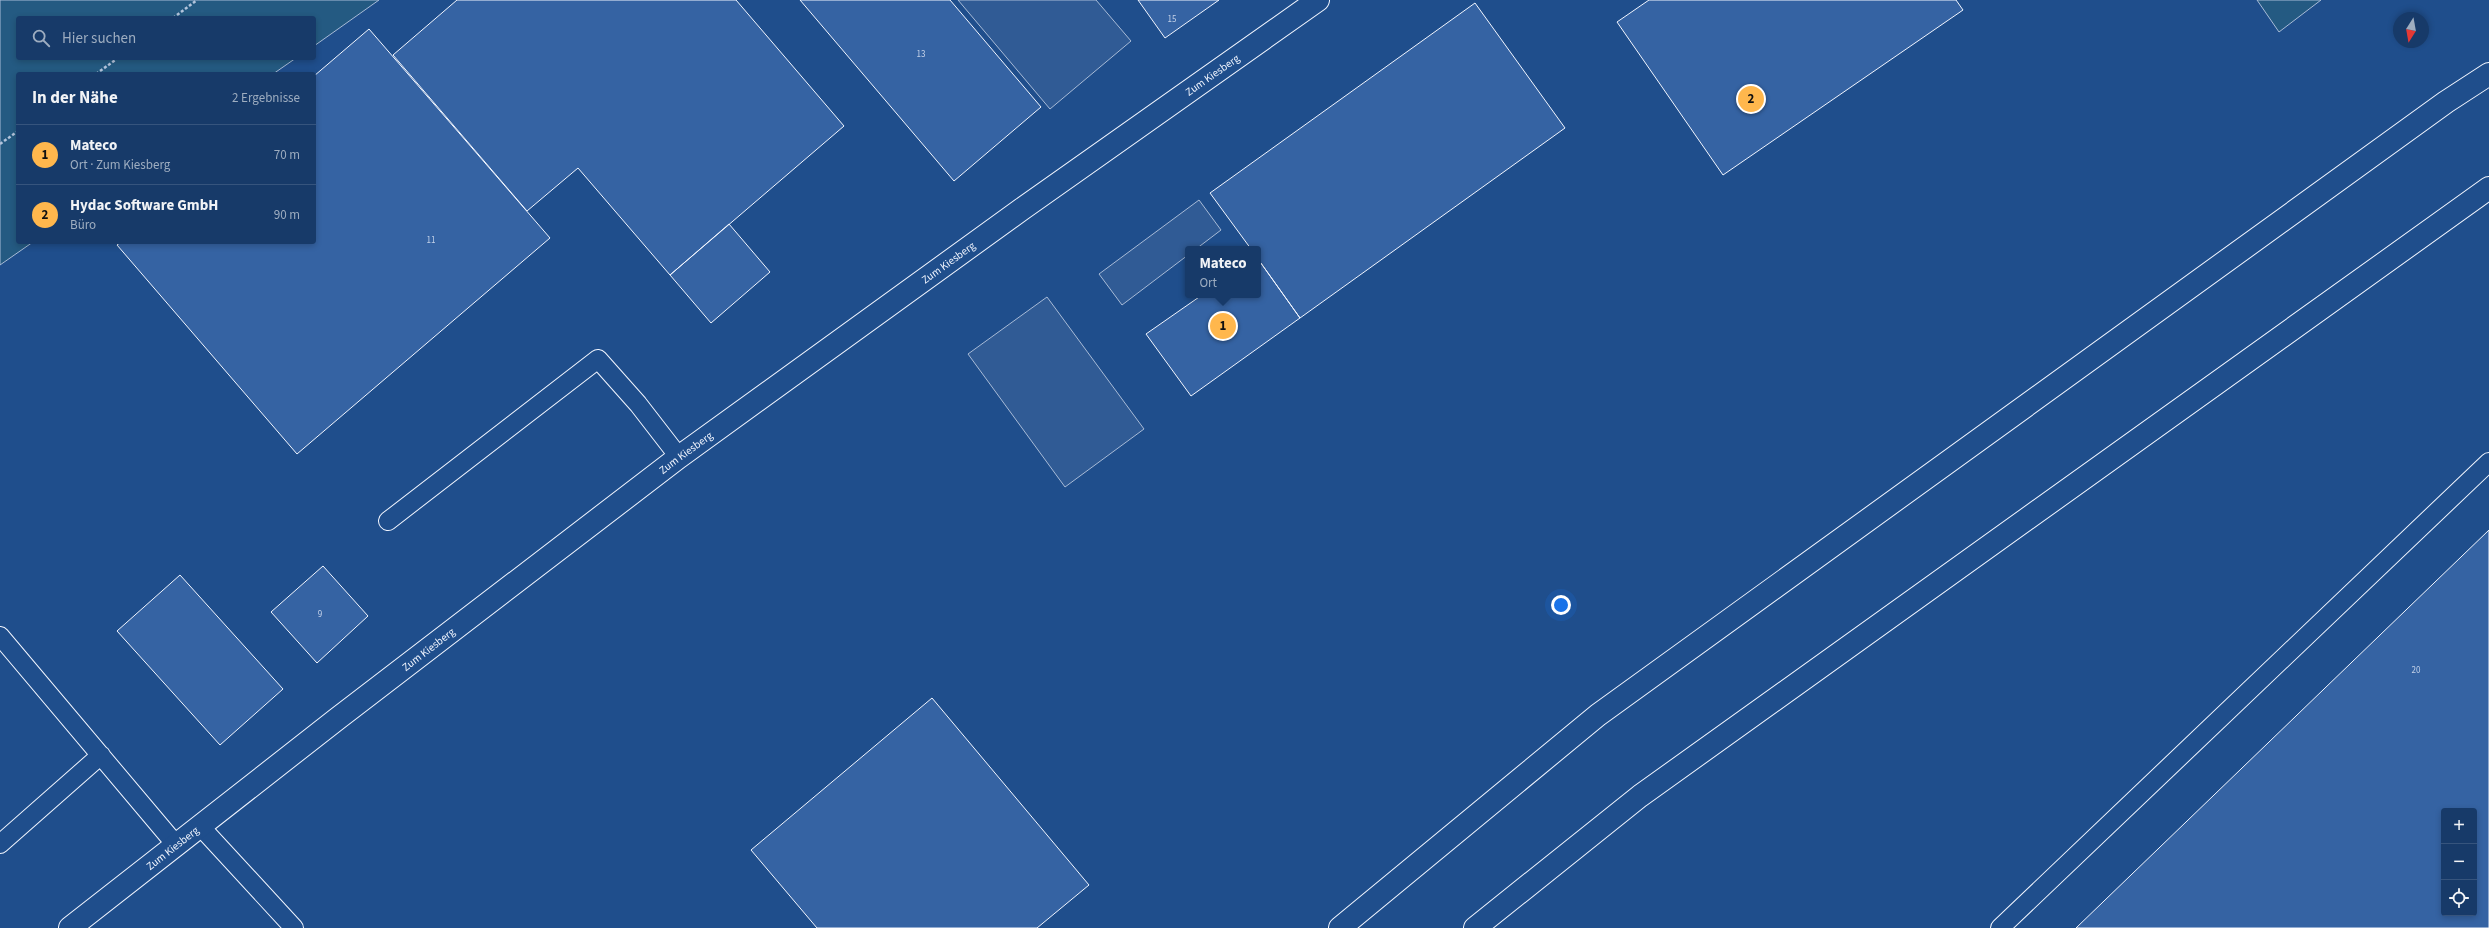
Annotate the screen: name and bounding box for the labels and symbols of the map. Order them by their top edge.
north arrow [2393,12,2429,48]
house number: 15 [1168,13,1177,26]
house number: 13 [917,48,926,61]
street label: Zum Kiesberg [1182,51,1243,99]
pin: 2 [1738,84,1764,114]
house number: 11 [427,234,435,247]
street label: Zum Kiesberg [918,238,979,287]
pin: 1 [1210,311,1236,341]
street label: Zum Kiesberg [656,428,716,478]
your location [1551,595,1571,615]
house number: 9 [318,608,323,621]
street label: Zum Kiesberg [399,624,458,675]
house number: 20 [2412,664,2421,677]
street label: Zum Kiesberg [143,823,202,874]

